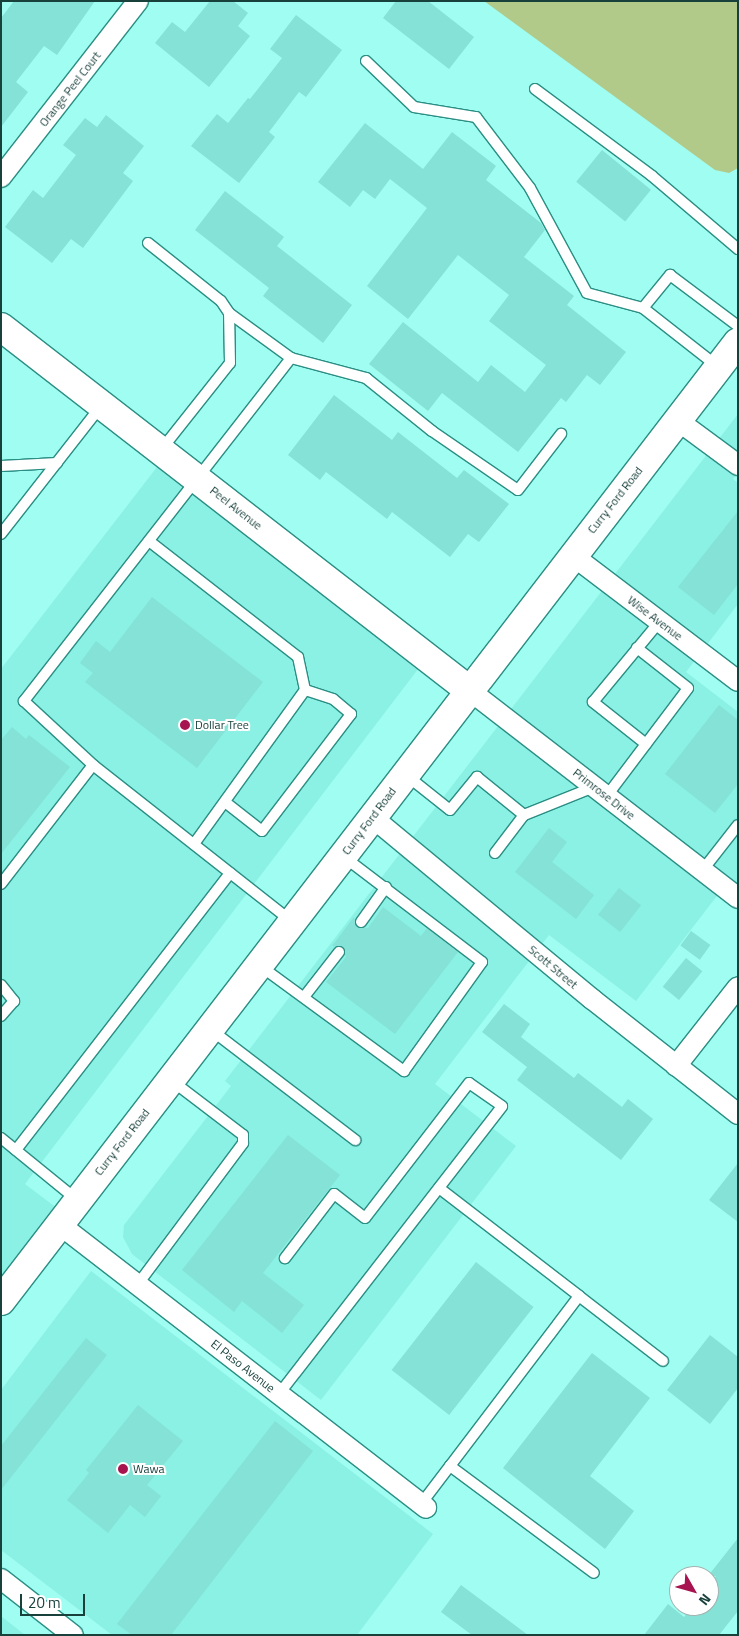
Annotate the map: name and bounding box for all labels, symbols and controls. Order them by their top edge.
street label: Orange Peel Court [36,49,104,129]
street label: Curry Ford Road [584,464,646,536]
street label: Peel Avenue [207,483,265,533]
street label: Wise Avenue [625,593,685,643]
place label: Dollar Tree [195,718,249,732]
marker: Dollar Tree [179,719,191,731]
street label: Primrose Drive [570,765,638,823]
street label: Curry Ford Road [339,784,399,858]
street label: Scott Street [525,942,581,992]
street label: Curry Ford Road [91,1106,153,1178]
street label: El Paso Avenue [208,1337,278,1395]
place label: Wawa [133,1462,165,1476]
marker: Wawa [117,1463,129,1475]
north arrow [669,1566,719,1616]
scale bar [22,1584,88,1616]
text: N [694,1590,717,1610]
text: 20 m [28,1591,61,1614]

